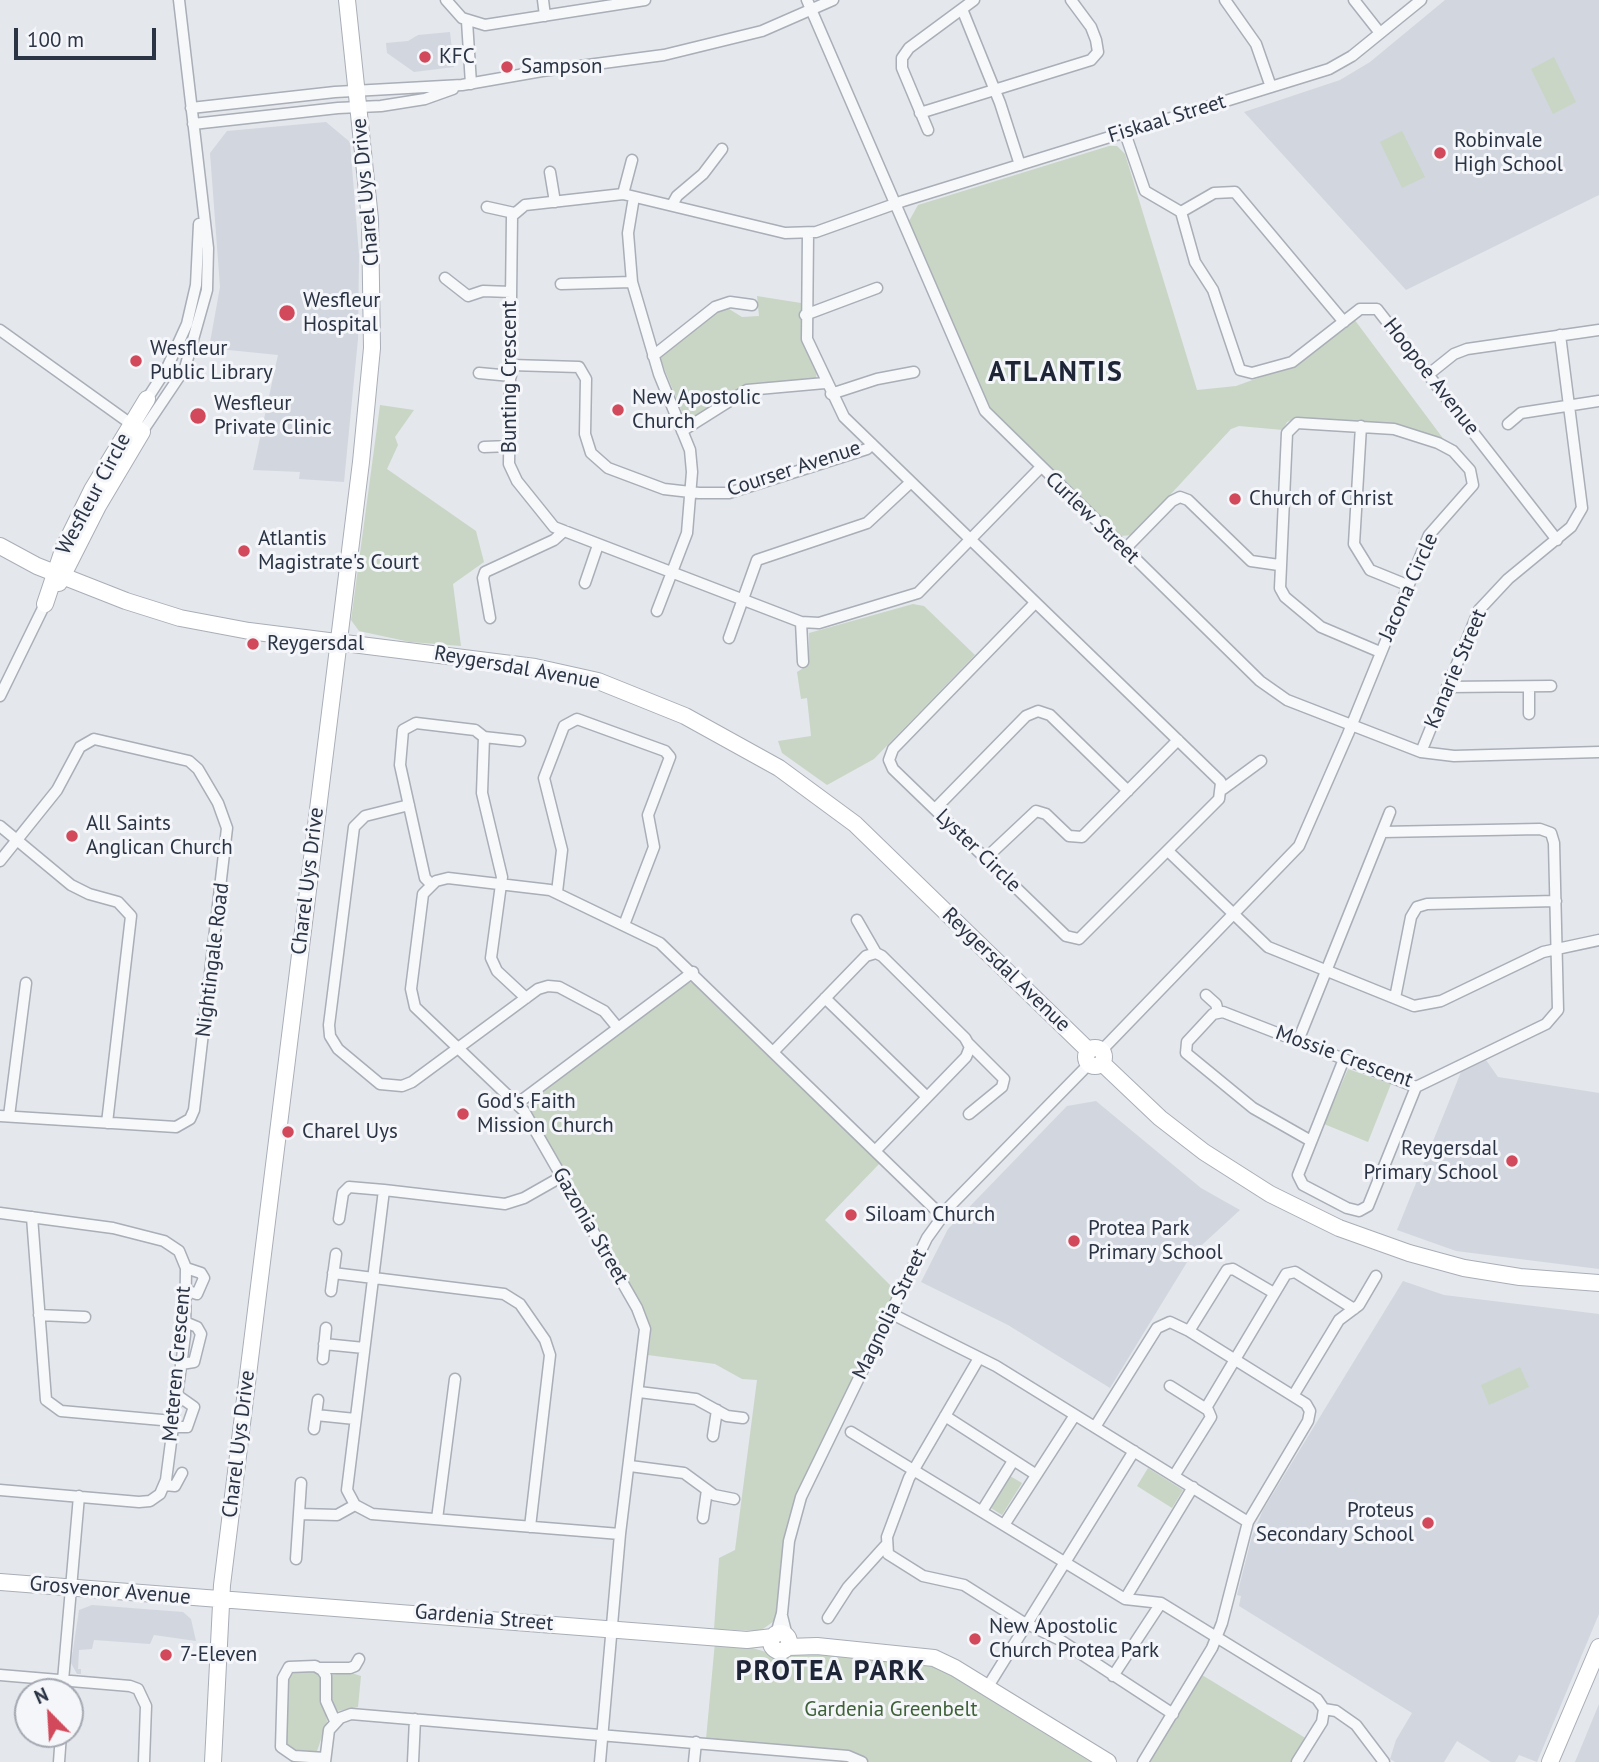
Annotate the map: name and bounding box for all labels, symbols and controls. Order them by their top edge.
scale bar [18,14,159,58]
text: 100 m [27,26,84,53]
place label: KFC [439,44,475,70]
marker: KFC [417,49,433,65]
place label: Sampson [521,54,603,80]
marker: Sampson [499,59,515,75]
street label: Fiskaal Street [1105,89,1229,149]
street label: Charel Uys Drive [347,117,385,267]
place label: Robinvale High School [1454,128,1563,178]
marker: Robinvale High School [1432,145,1448,161]
place label: Wesfleur Hospital [303,288,380,338]
street label: Bunting Crescent [497,301,523,453]
marker: Wesfleur Hospital [277,303,297,323]
street label: Hoopoe Avenue [1378,314,1484,440]
place label: Wesfleur Public Library [150,336,273,386]
marker: Wesfleur Public Library [128,353,144,369]
district label: ATLANTIS [989,356,1123,390]
place label: New Apostolic Church [632,385,761,435]
place label: Wesfleur Private Clinic [214,391,332,441]
marker: New Apostolic Church [610,402,626,418]
marker: Wesfleur Private Clinic [188,406,208,426]
street label: Wesfleur Circle [51,429,137,559]
street label: Courser Avenue [724,436,864,502]
street label: Curlew Street [1040,467,1144,569]
place label: Church of Christ [1249,486,1393,512]
marker: Church of Christ [1227,491,1243,507]
place label: Atlantis Magistrate's Court [258,526,419,576]
street label: Jacona Circle [1374,529,1444,645]
marker: Atlantis Magistrate's Court [236,543,252,559]
street label: Kanarie Street [1420,606,1492,732]
place label: Reygersdal [267,631,364,657]
marker: Reygersdal [245,636,261,652]
street label: Reygersdal Avenue [432,641,602,695]
street label: Lyster Circle [930,804,1026,898]
street label: Charel Uys Drive [286,806,330,956]
place label: All Saints Anglican Church [86,811,233,861]
marker: All Saints Anglican Church [64,828,80,844]
street label: Nightingale Road [191,881,235,1039]
street label: Reygersdal Avenue [937,903,1075,1037]
street label: Mossie Crescent [1272,1021,1416,1093]
place label: God's Faith Mission Church [477,1089,614,1139]
marker: God's Faith Mission Church [455,1106,471,1122]
place label: Charel Uys [302,1119,398,1145]
marker: Charel Uys [280,1124,296,1140]
place label: Reygersdal Primary School [1363,1136,1498,1186]
marker: Reygersdal Primary School [1504,1153,1520,1169]
street label: Gazonia Street [547,1163,633,1289]
place label: Siloam Church [865,1202,995,1228]
marker: Siloam Church [843,1207,859,1223]
place label: Protea Park Primary School [1088,1216,1223,1266]
marker: Protea Park Primary School [1066,1233,1082,1249]
street label: Magnolia Street [847,1244,933,1384]
street label: Meteren Crescent [158,1285,196,1443]
street label: Charel Uys Drive [217,1369,261,1519]
place label: Proteus Secondary School [1256,1498,1414,1548]
marker: Proteus Secondary School [1420,1515,1436,1531]
street label: Grosvenor Avenue [28,1571,192,1611]
street label: Gardenia Street [414,1599,554,1637]
place label: New Apostolic Church Protea Park [989,1614,1159,1664]
marker: New Apostolic Church Protea Park [967,1631,983,1647]
place label: 7-Eleven [180,1642,257,1668]
marker: 7-Eleven [158,1647,174,1663]
district label: PROTEA PARK [737,1655,925,1689]
north arrow [14,1678,84,1748]
text: N [31,1682,52,1709]
park label: Gardenia Greenbelt [804,1697,978,1723]

